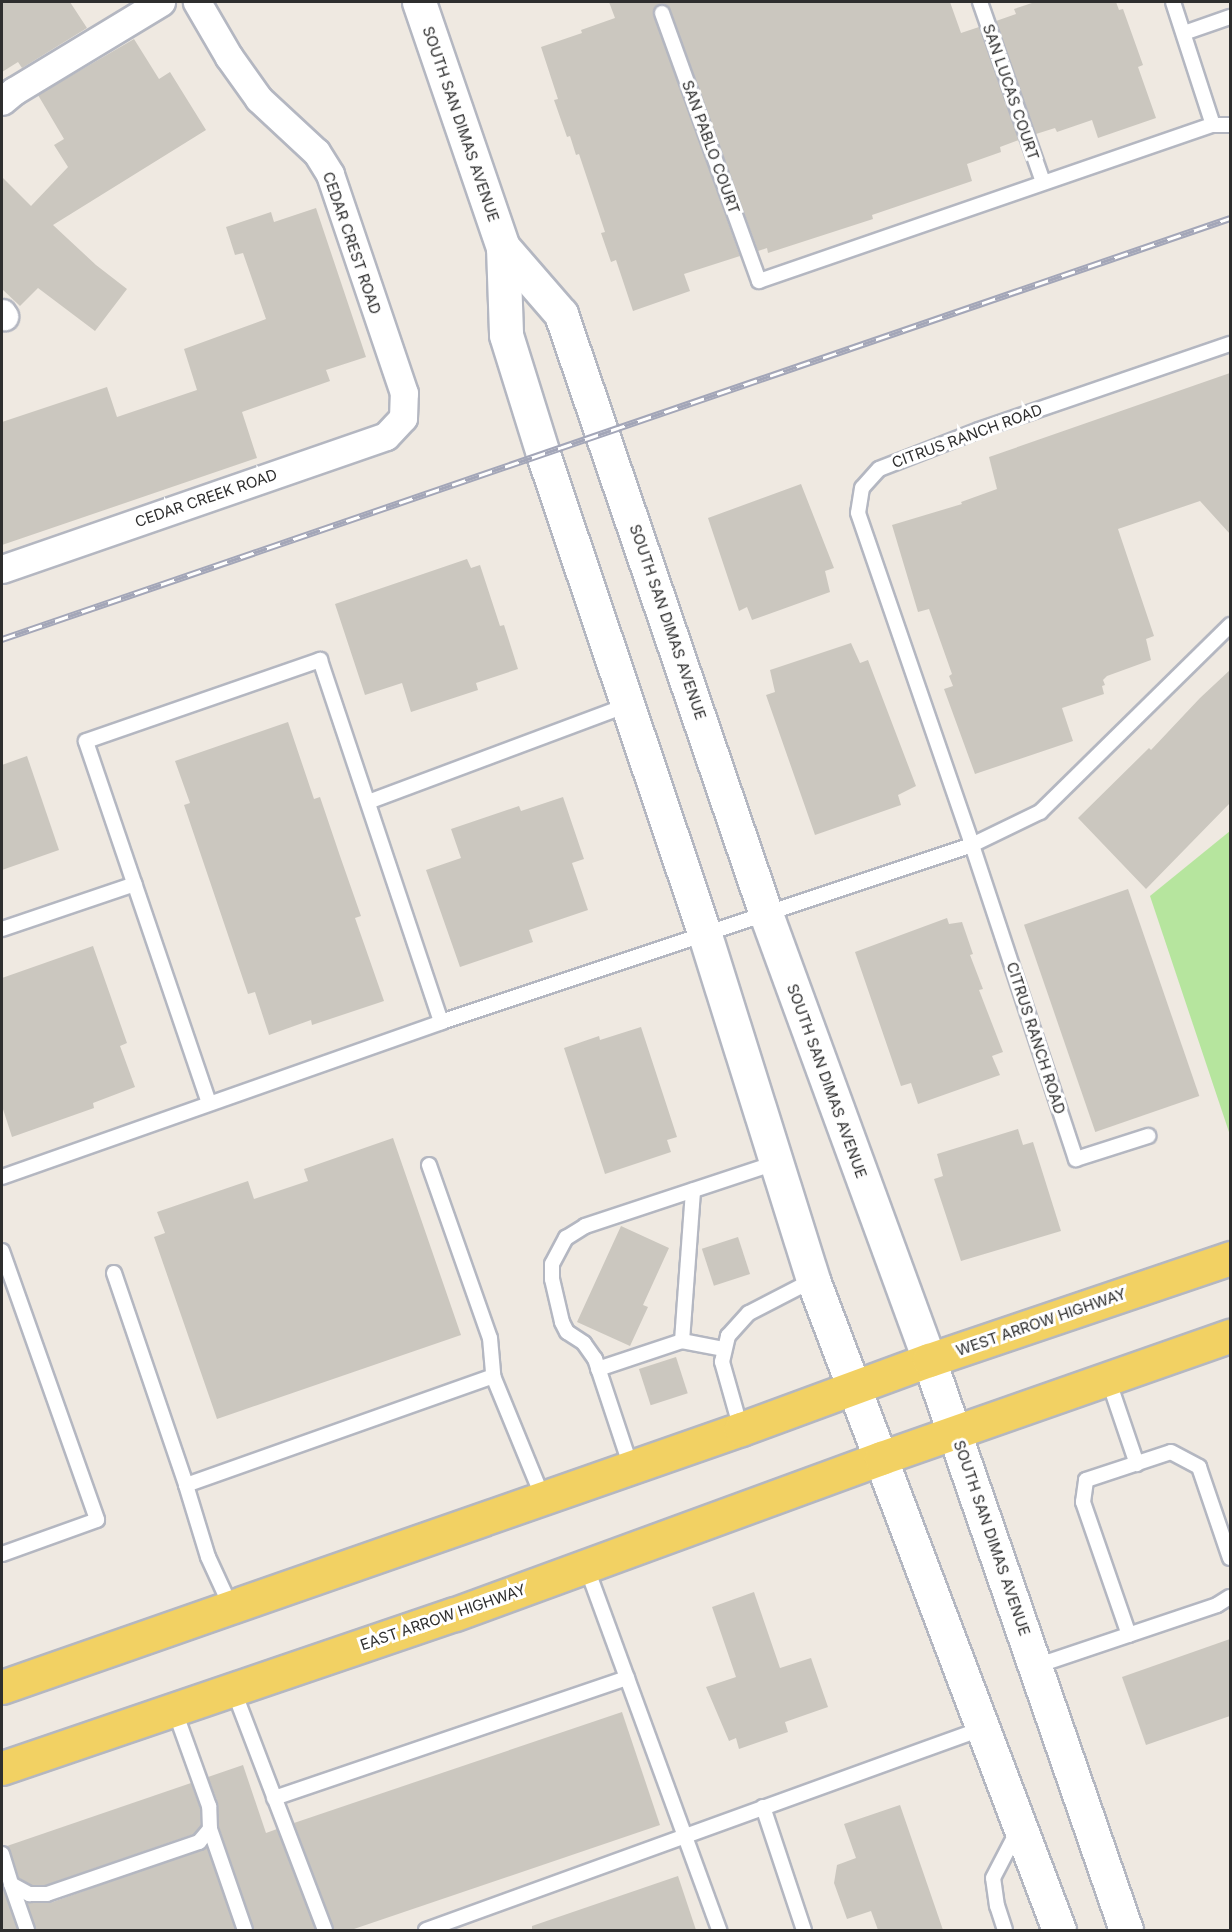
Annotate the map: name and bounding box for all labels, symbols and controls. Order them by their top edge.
street label: SAN LUCAS COURT [979,22,1043,162]
street label: SOUTH SAN DIMAS AVENUE [419,24,503,224]
street label: SAN PABLO COURT [678,78,744,216]
street label: CEDAR CREST ROAD [319,169,385,317]
street label: CITRUS RANCH ROAD [889,400,1045,472]
street label: CEDAR CREEK ROAD [133,465,279,531]
street label: SOUTH SAN DIMAS AVENUE [626,522,710,722]
street label: CITRUS RANCH ROAD [1003,960,1069,1116]
street label: SOUTH SAN DIMAS AVENUE [783,981,871,1181]
street label: WEST ARROW HIGHWAY [954,1284,1128,1360]
street label: SOUTH SAN DIMAS AVENUE [950,1438,1034,1638]
street label: EAST ARROW HIGHWAY [358,1580,528,1654]

